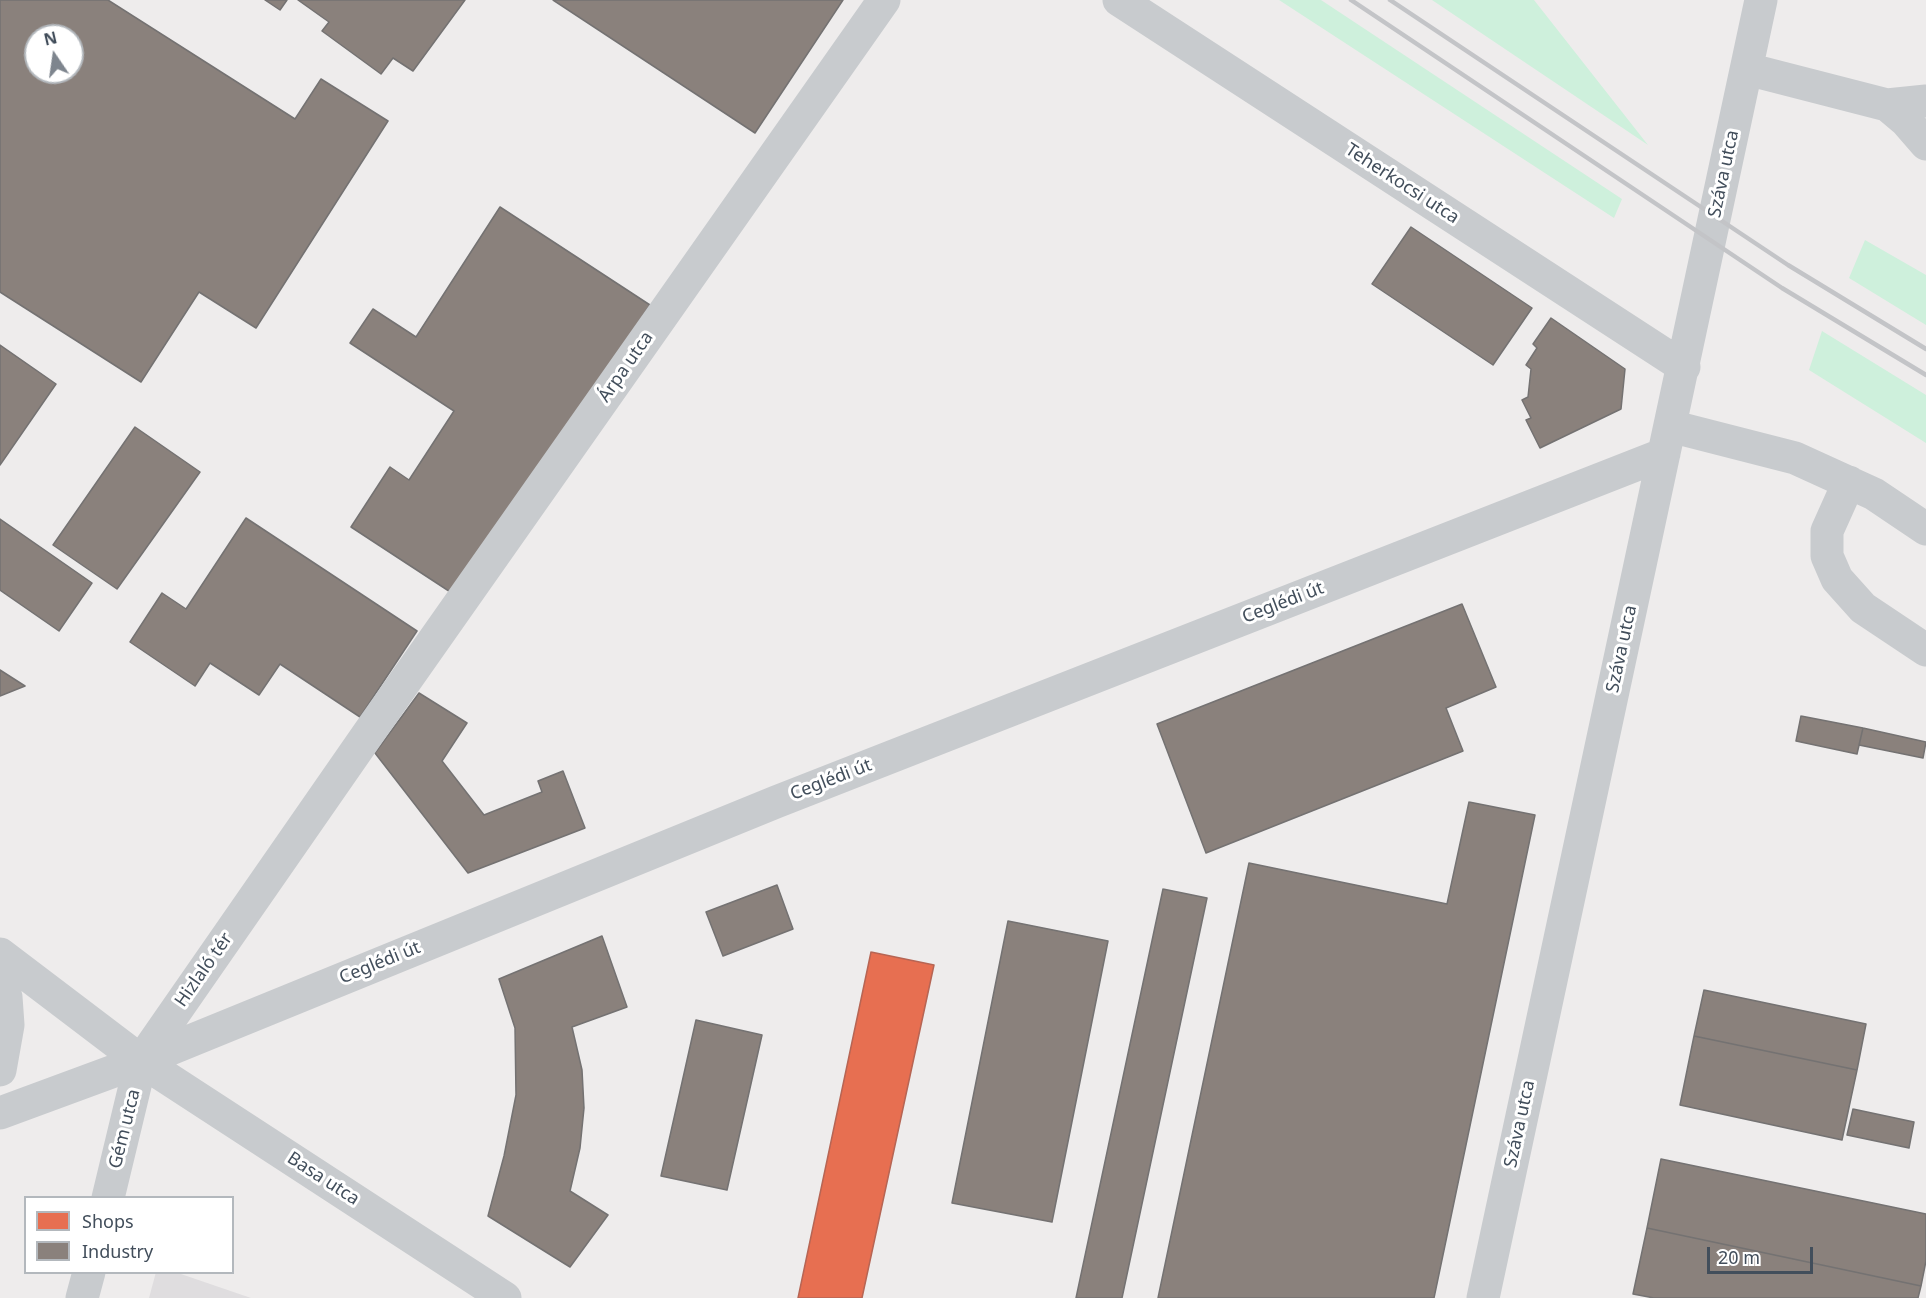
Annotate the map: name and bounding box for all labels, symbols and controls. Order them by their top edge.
north arrow [24,24,84,84]
text: N [42,26,59,51]
street label: Száva utca [1704,128,1744,220]
street label: Teherkocsi utca [1341,139,1463,229]
street label: Árpa utca [594,328,658,406]
street label: Ceglédi út [1239,578,1327,628]
street label: Száva utca [1602,603,1642,695]
street label: Ceglédi út [787,755,875,805]
street label: Hizlaló tér [171,929,237,1011]
street label: Ceglédi út [336,937,424,989]
street label: Száva utca [1500,1078,1540,1170]
street label: Gém utca [105,1087,145,1171]
street label: Basa utca [283,1148,363,1210]
legend [24,1196,234,1274]
text: Shops [82,1209,134,1233]
scale bar [1710,1235,1816,1273]
text: Industry [82,1239,153,1263]
text: 20 m [1718,1245,1760,1269]

